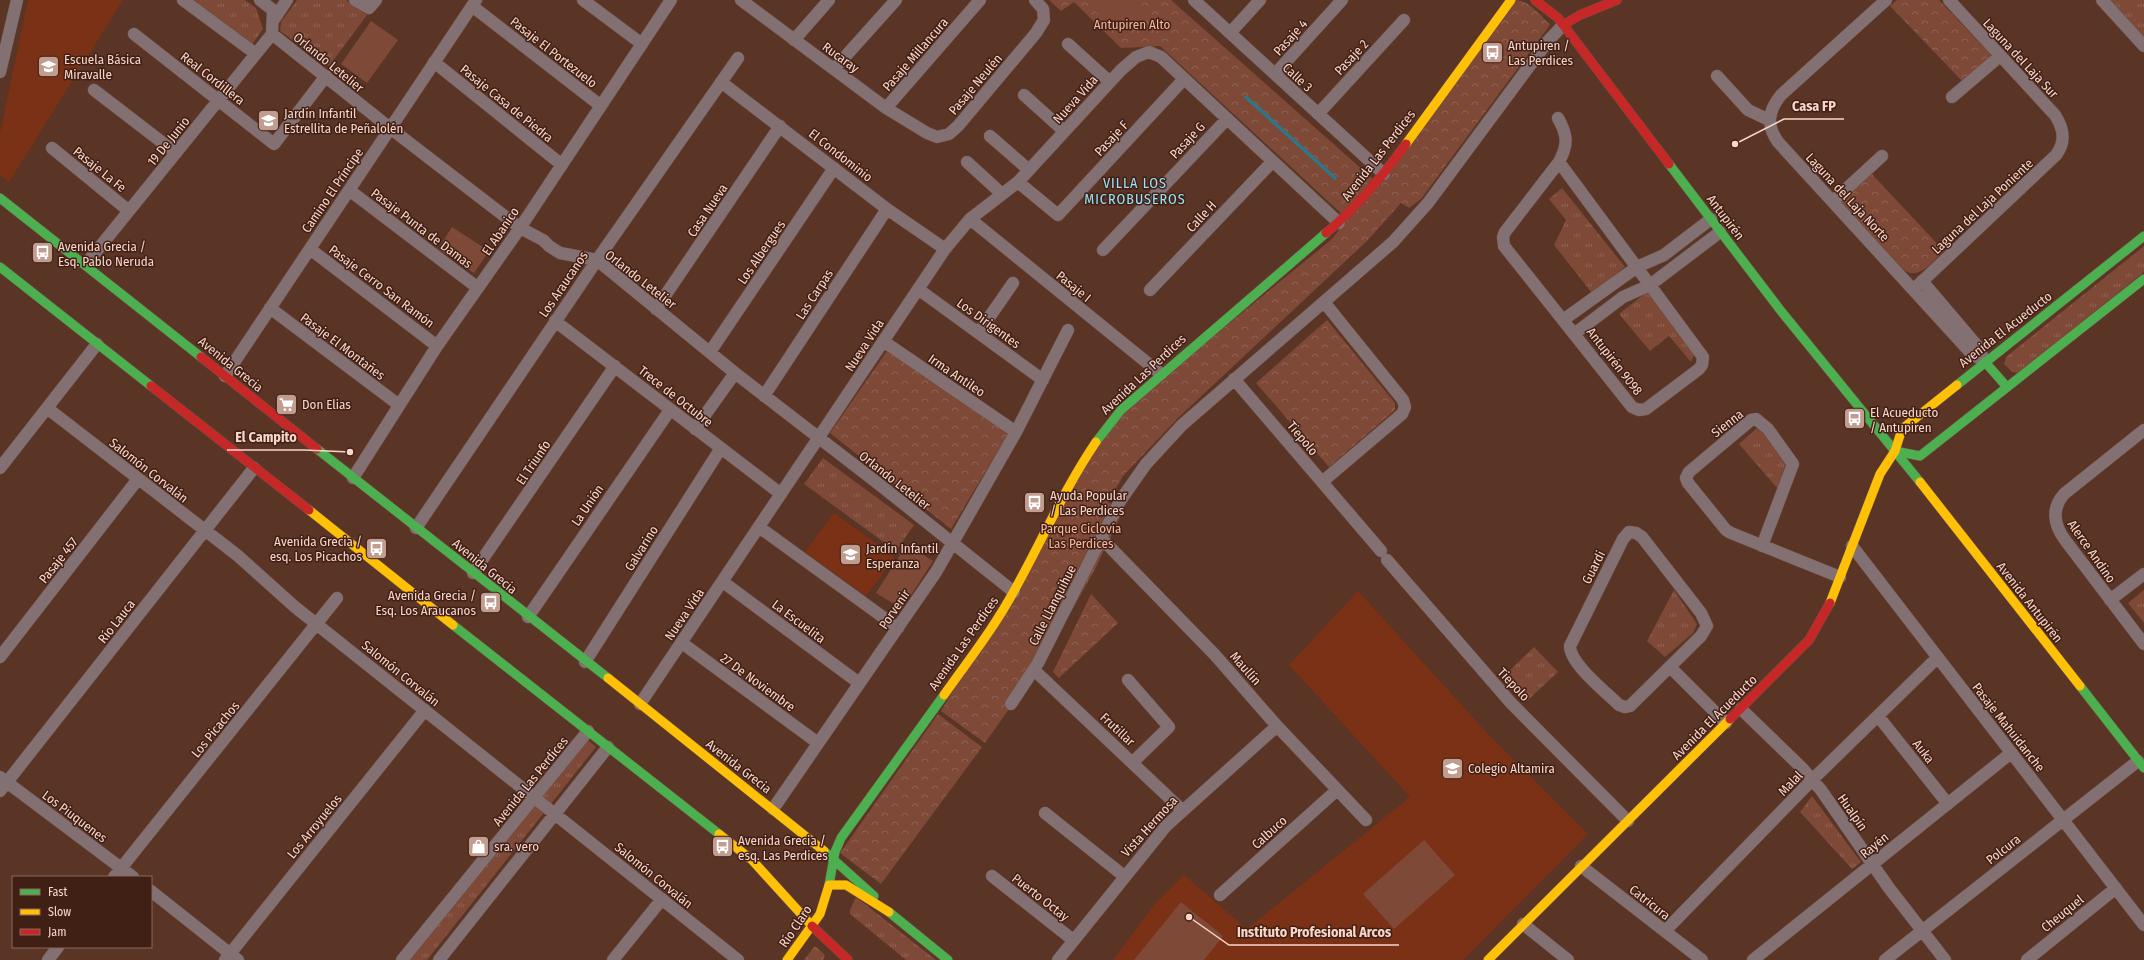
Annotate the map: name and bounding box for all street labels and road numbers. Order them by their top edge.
street label: Pasaje El Portezuelo [507,14,600,91]
street label: Pasaje Millancura [879,15,951,94]
street label: Laguna del Laja Sur [1980,15,2062,102]
street label: Pasaje 4 [1270,16,1310,58]
street label: Orlando Letelier [290,29,367,96]
street label: Pasaje 2 [1331,36,1372,78]
street label: Rucaray [819,39,862,76]
street label: Real Cordillera [178,49,248,108]
street label: Pasaje Neulén [946,51,1005,118]
street label: Calle 3 [1280,60,1316,95]
street label: Pasaje Casa de Piedra [457,61,556,145]
street label: Nueva Vida [1050,72,1101,126]
street label: Avenida Las Perdices [1338,107,1419,204]
street label: 19 De Junio [144,114,193,169]
street label: Pasaje F [1091,117,1132,159]
street label: Pasaje G [1167,119,1208,162]
street label: El Condominio [806,126,876,185]
street label: Pasaje La Fe [70,144,129,195]
street label: Camino El Príncipe [299,145,366,235]
street label: Laguna del Laja Norte [1803,150,1892,245]
street label: Laguna del Laja Poniente [1929,156,2036,257]
street label: Casa Nueva [684,181,731,240]
street label: Pasaje Punta de Damas [368,186,476,272]
street label: Antupirén [1704,192,1747,243]
street label: Calle H [1183,198,1219,235]
street label: El Abanico [479,204,522,258]
street label: Los Albergues [735,217,788,287]
street label: Pasaje Cerro San Ramón [326,242,437,331]
street label: Orlando Letelier [602,247,680,312]
street label: Los Araucanos [536,248,591,320]
street label: Las Carpas [793,266,836,322]
street label: Pasaje I [1053,268,1094,305]
street label: Avenida El Acueducto [1956,288,2055,370]
street label: Los Dirigentes [954,295,1024,352]
street label: Pasaje El Montañes [298,310,388,383]
street label: Nueva Vida [842,316,887,374]
street label: Antupirén 9098 [1584,325,1646,398]
street label: Avenida Las Perdices [1098,331,1189,418]
street label: Avenida Grecia [195,334,266,395]
street label: Irma Antileo [925,351,988,400]
street label: Trece de Octubre [636,363,716,430]
street label: Sienna [1708,406,1746,440]
street label: Tiepolo [1284,418,1321,458]
street label: Salomón Corvalán [106,435,191,506]
street label: El Triunfo [513,437,554,487]
street label: Orlando Letelier [856,448,934,513]
street label: La Unión [568,482,607,529]
street label: Alerce Andino [2064,517,2119,586]
street label: Galvarino [622,523,661,574]
street label: Pasaje 457 [36,534,81,586]
street label: Avenida Grecia [449,536,520,597]
street label: Guardi [1579,548,1608,586]
street label: Avenida Antupirén [1994,559,2066,645]
street label: Calle Llanquihue [1026,562,1079,648]
street label: Nueva Vida [662,585,707,643]
street label: Porvenir [876,586,913,632]
street label: Avenida Las Perdices [926,593,1002,693]
street label: Río Lauca [95,597,138,646]
street label: La Escuelita [769,597,828,646]
street label: Salomón Corvalán [359,637,443,709]
street label: Maullín [1227,649,1264,688]
street label: 27 De Noviembre [717,650,798,715]
street label: Tiepolo [1495,665,1533,704]
street label: Avenida El Acueducto [1669,672,1760,763]
street label: Pasaje Mahuidanche [1969,680,2048,775]
street label: Los Picachos [188,698,243,760]
street label: Frutillar [1097,710,1138,749]
street label: Avenida Las Perdices [490,733,571,829]
street label: Avenida Grecia [703,736,774,797]
street label: Auka [1910,736,1937,766]
street label: Malal [1775,767,1806,799]
street label: Los Piuquenes [40,787,110,846]
street label: Los Arroyuelos [284,791,345,861]
street label: Hualpín [1835,791,1871,834]
street label: Vista Hermosa [1118,793,1181,860]
street label: Calbuco [1249,813,1290,852]
street label: Rayén [1857,829,1892,861]
street label: Polcura [1983,831,2023,867]
street label: Salomón Corvalán [612,839,696,911]
street label: Puerto Octay [1009,871,1072,924]
street label: Catricura [1626,882,1673,923]
street label: Cheuquel [2038,891,2087,935]
street label: Río Claro [776,902,815,950]

